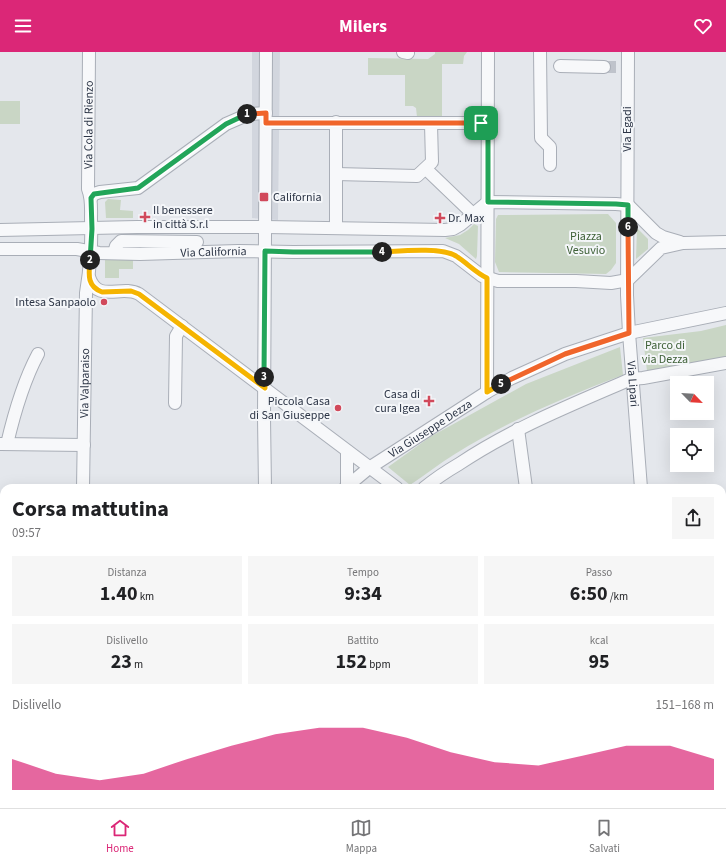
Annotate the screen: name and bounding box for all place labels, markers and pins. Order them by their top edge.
pin: 1 [237,104,257,124]
pin [464,106,498,140]
place label: California [273,189,322,206]
marker: California [258,191,270,203]
place label: Il benessere in città S.r.l [153,202,213,233]
place label: Dr. Max [448,210,485,227]
marker: Il benessere in città S.r.l [140,212,150,222]
marker: Dr. Max [435,213,445,223]
pin: 6 [618,217,638,237]
pin: 4 [372,242,392,262]
pin: 2 [80,250,100,270]
place label: Intesa Sanpaolo [15,294,96,311]
marker: Intesa Sanpaolo [99,297,109,307]
pin: 3 [254,367,274,387]
pin: 5 [491,374,511,394]
place label: Casa di cura Igea [375,386,420,417]
place label: Piccola Casa di San Giuseppe [249,393,330,424]
marker: Casa di cura Igea [423,395,435,407]
marker: Piccola Casa di San Giuseppe [333,403,343,413]

